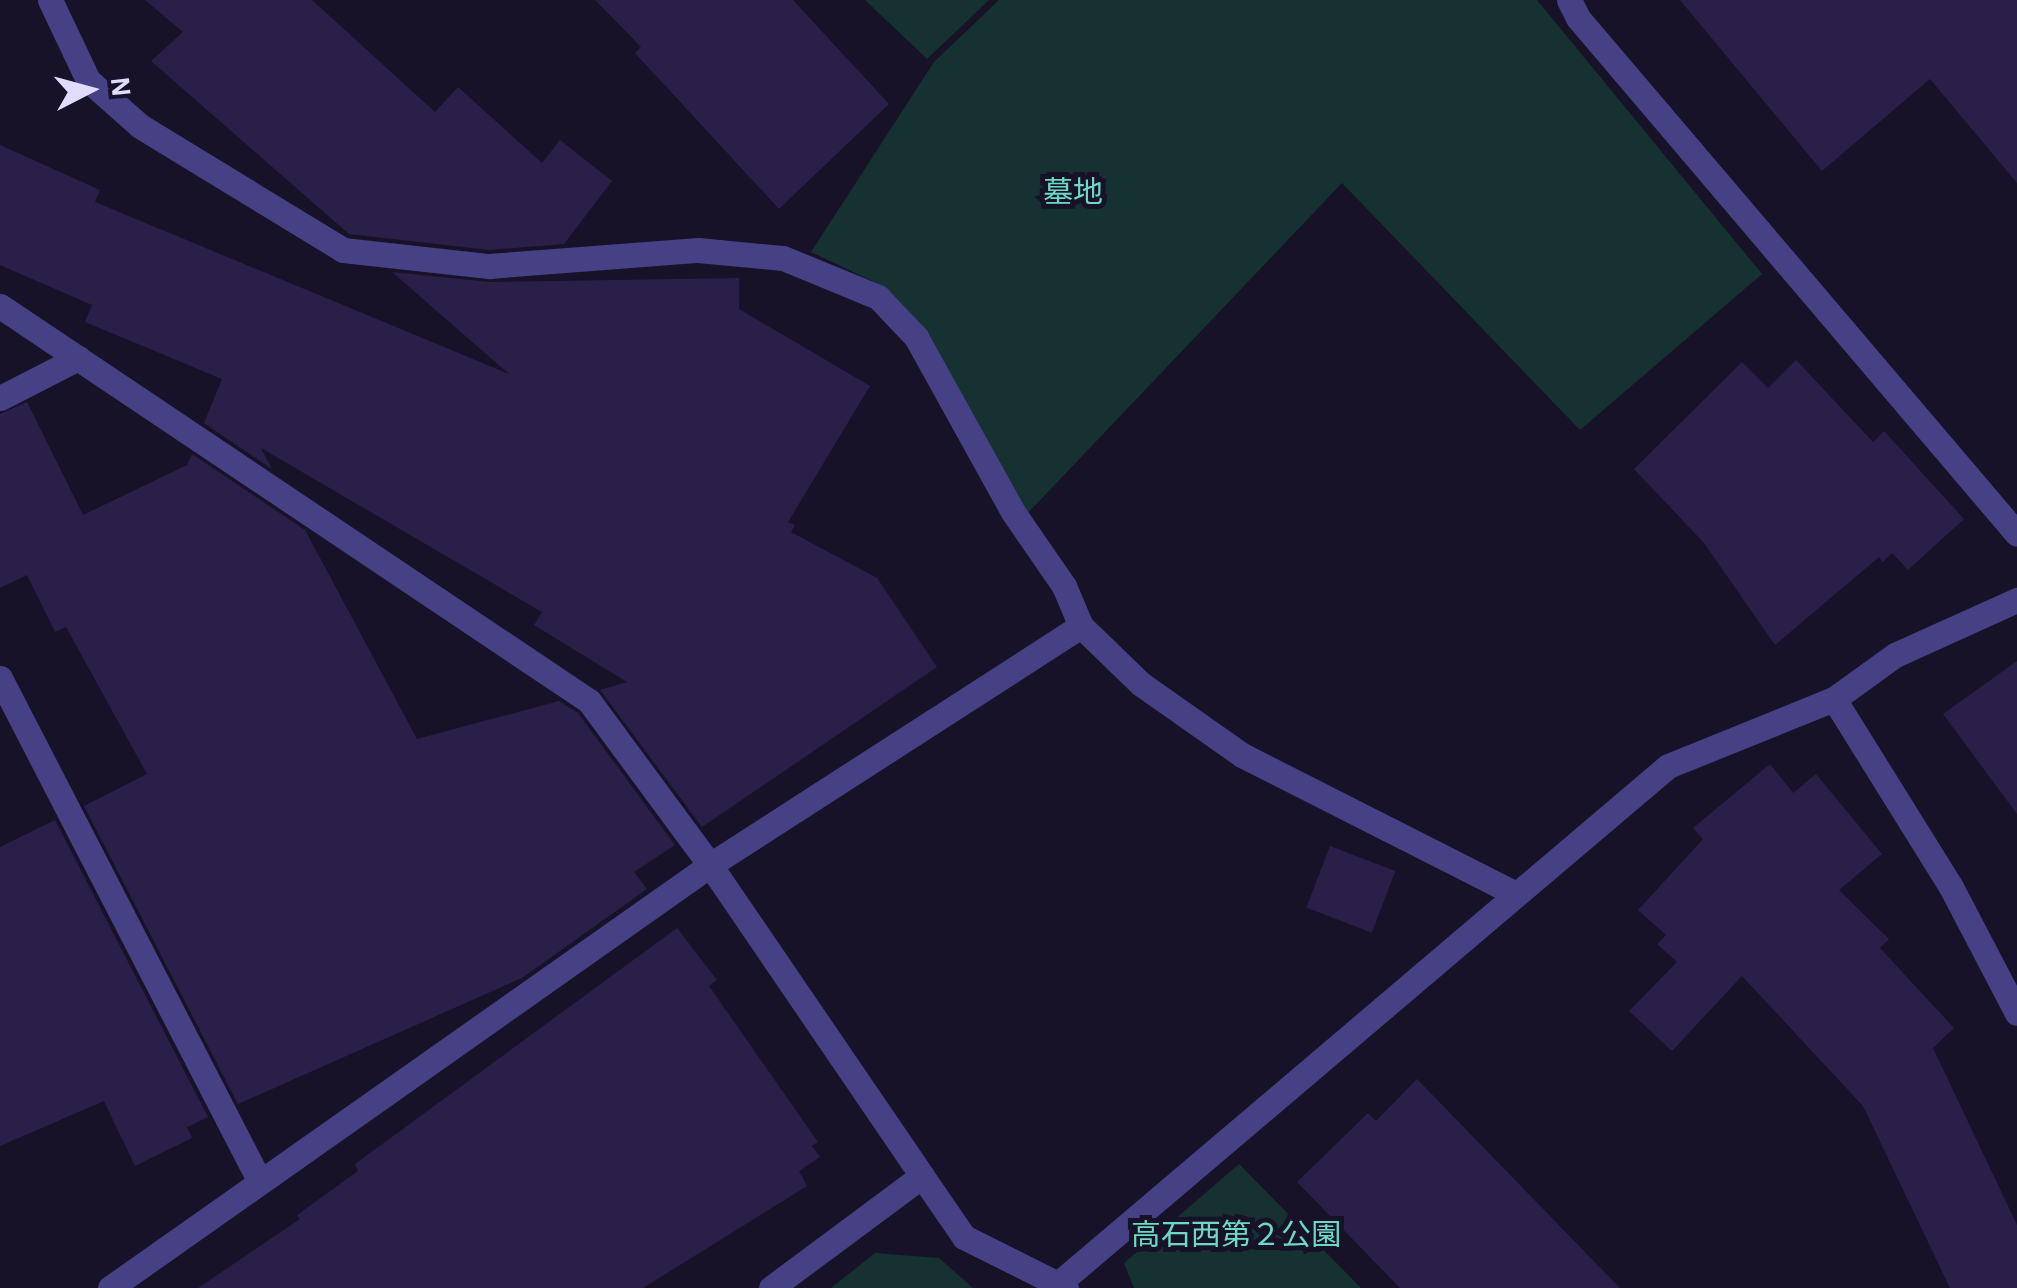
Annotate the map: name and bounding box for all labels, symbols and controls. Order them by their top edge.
north arrow [40,40,140,140]
text: N [105,76,135,98]
park label: 墓地 [1043,175,1103,211]
park label: 高石西第２公園 [1131,1218,1341,1254]

